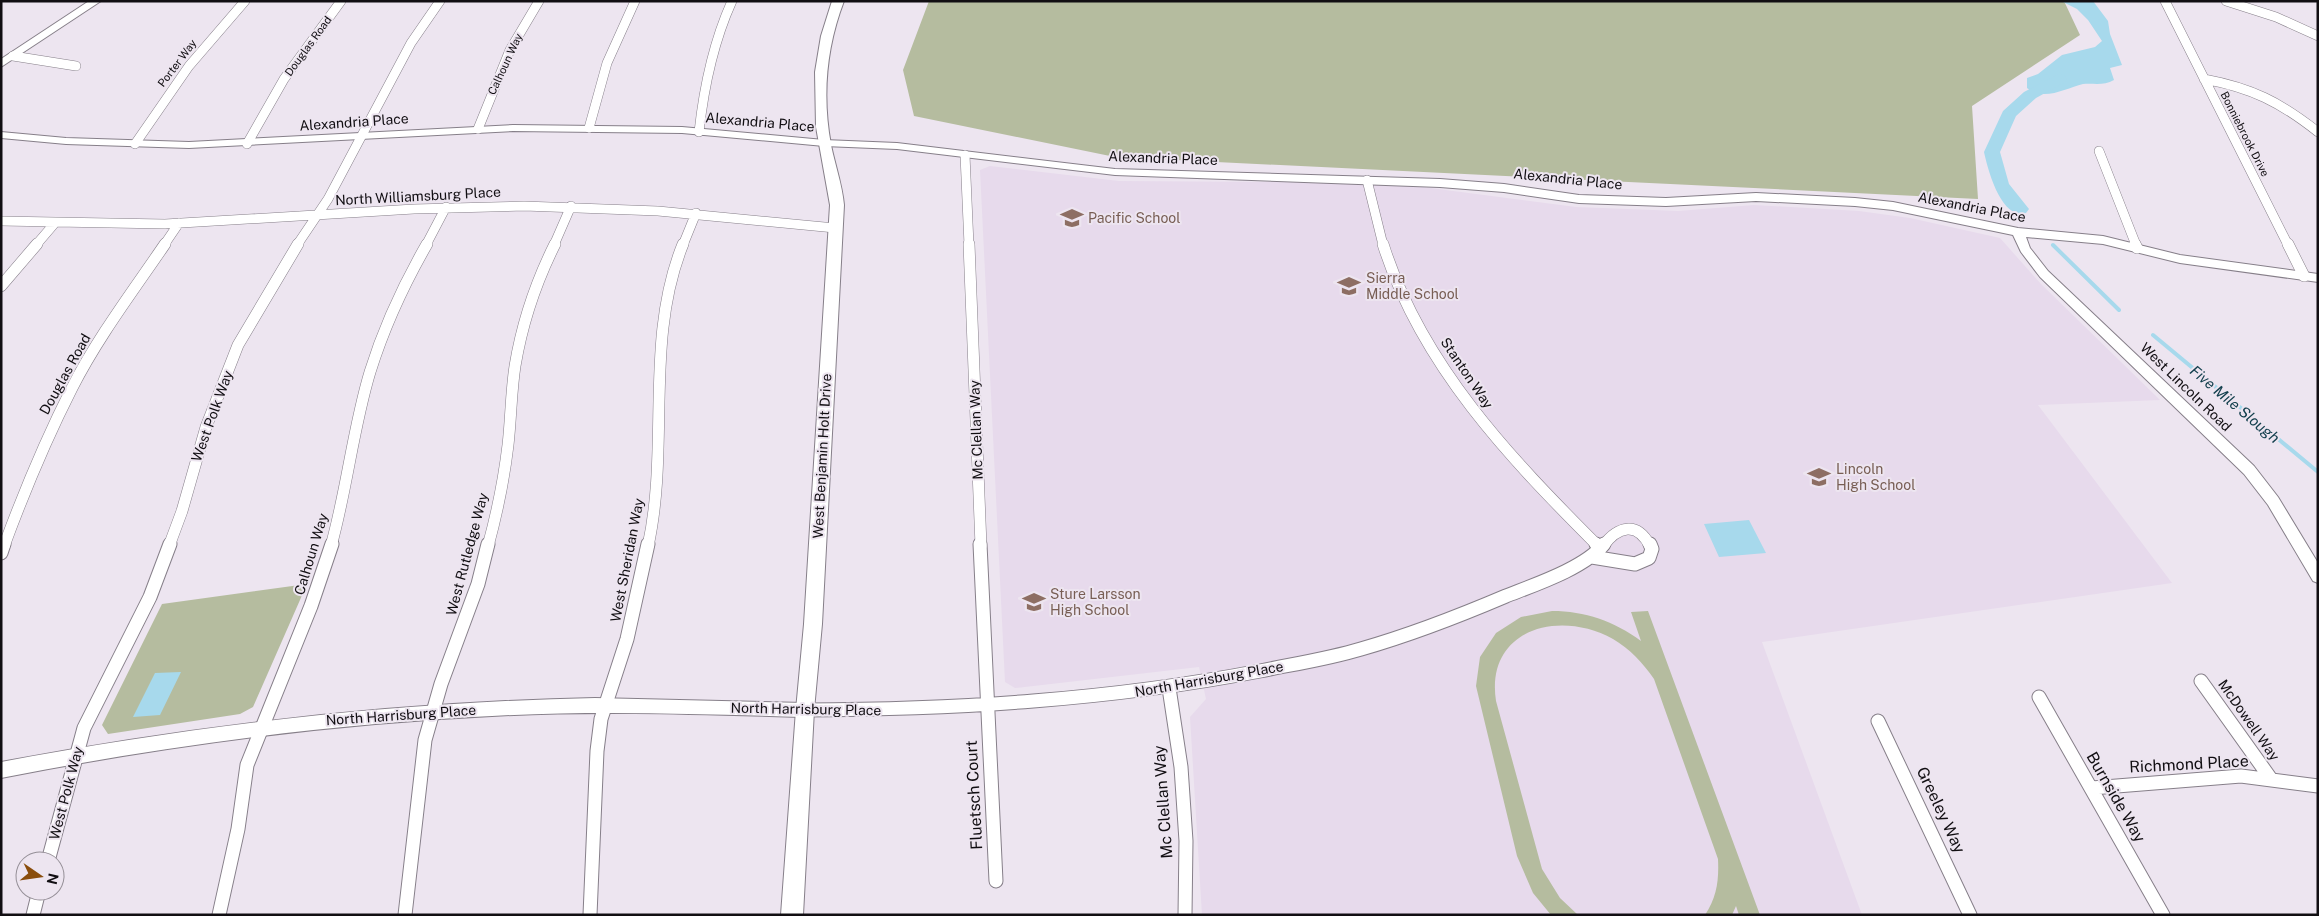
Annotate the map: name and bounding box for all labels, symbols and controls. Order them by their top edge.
street label: Douglas Road [282,14,334,78]
street label: Calhoun Way [486,31,525,97]
street label: Porter Way [155,37,199,89]
street label: Bonniebrook Drive [2218,90,2272,178]
street label: Alexandria Place [705,109,815,135]
street label: Alexandria Place [299,110,409,134]
street label: Alexandria Place [1108,148,1218,168]
street label: Alexandria Place [1513,165,1623,193]
street label: North Williamsburg Place [335,184,501,208]
street label: Alexandria Place [1917,189,2027,225]
school or university icon: Pacific School [1059,205,1085,231]
place label: Pacific School [1088,210,1180,226]
place label: Sierra Middle School [1366,270,1459,302]
school or university icon: Sierra Middle School [1336,273,1362,299]
street label: Douglas Road [36,331,94,417]
street label: Stanton Way [1437,334,1497,412]
street label: West Lincoln Road [2137,339,2235,435]
water label: Five Mile Slough [2187,362,2283,446]
street label: West Polk Way [188,368,236,464]
street label: West Benjamin Holt Drive [810,373,834,539]
street label: Mc Clellan Way [966,379,986,480]
place label: Lincoln High School [1836,461,1915,493]
school or university icon: Lincoln High School [1806,464,1832,490]
street label: West Rutledge Way [443,490,491,617]
street label: West Sheridan Way [607,496,647,623]
street label: Calhoun Way [291,511,331,597]
place label: Sture Larsson High School [1050,586,1140,618]
school or university icon: Sture Larsson High School [1021,589,1047,615]
street label: North Harrisburg Place [1133,658,1285,700]
street label: McDowell Way [2215,676,2283,764]
street label: North Harrisburg Place [731,700,882,718]
street label: North Harrisburg Place [325,702,477,728]
street label: Fluetsch Court [962,740,986,850]
street label: West Polk Way [46,744,86,841]
street label: Mc Clellan Way [1150,744,1176,859]
street label: Burnside Way [2082,748,2150,846]
street label: Richmond Place [2129,751,2249,777]
street label: Greeley Way [1913,764,1969,857]
north arrow [15,851,65,901]
text: N [44,872,62,886]

